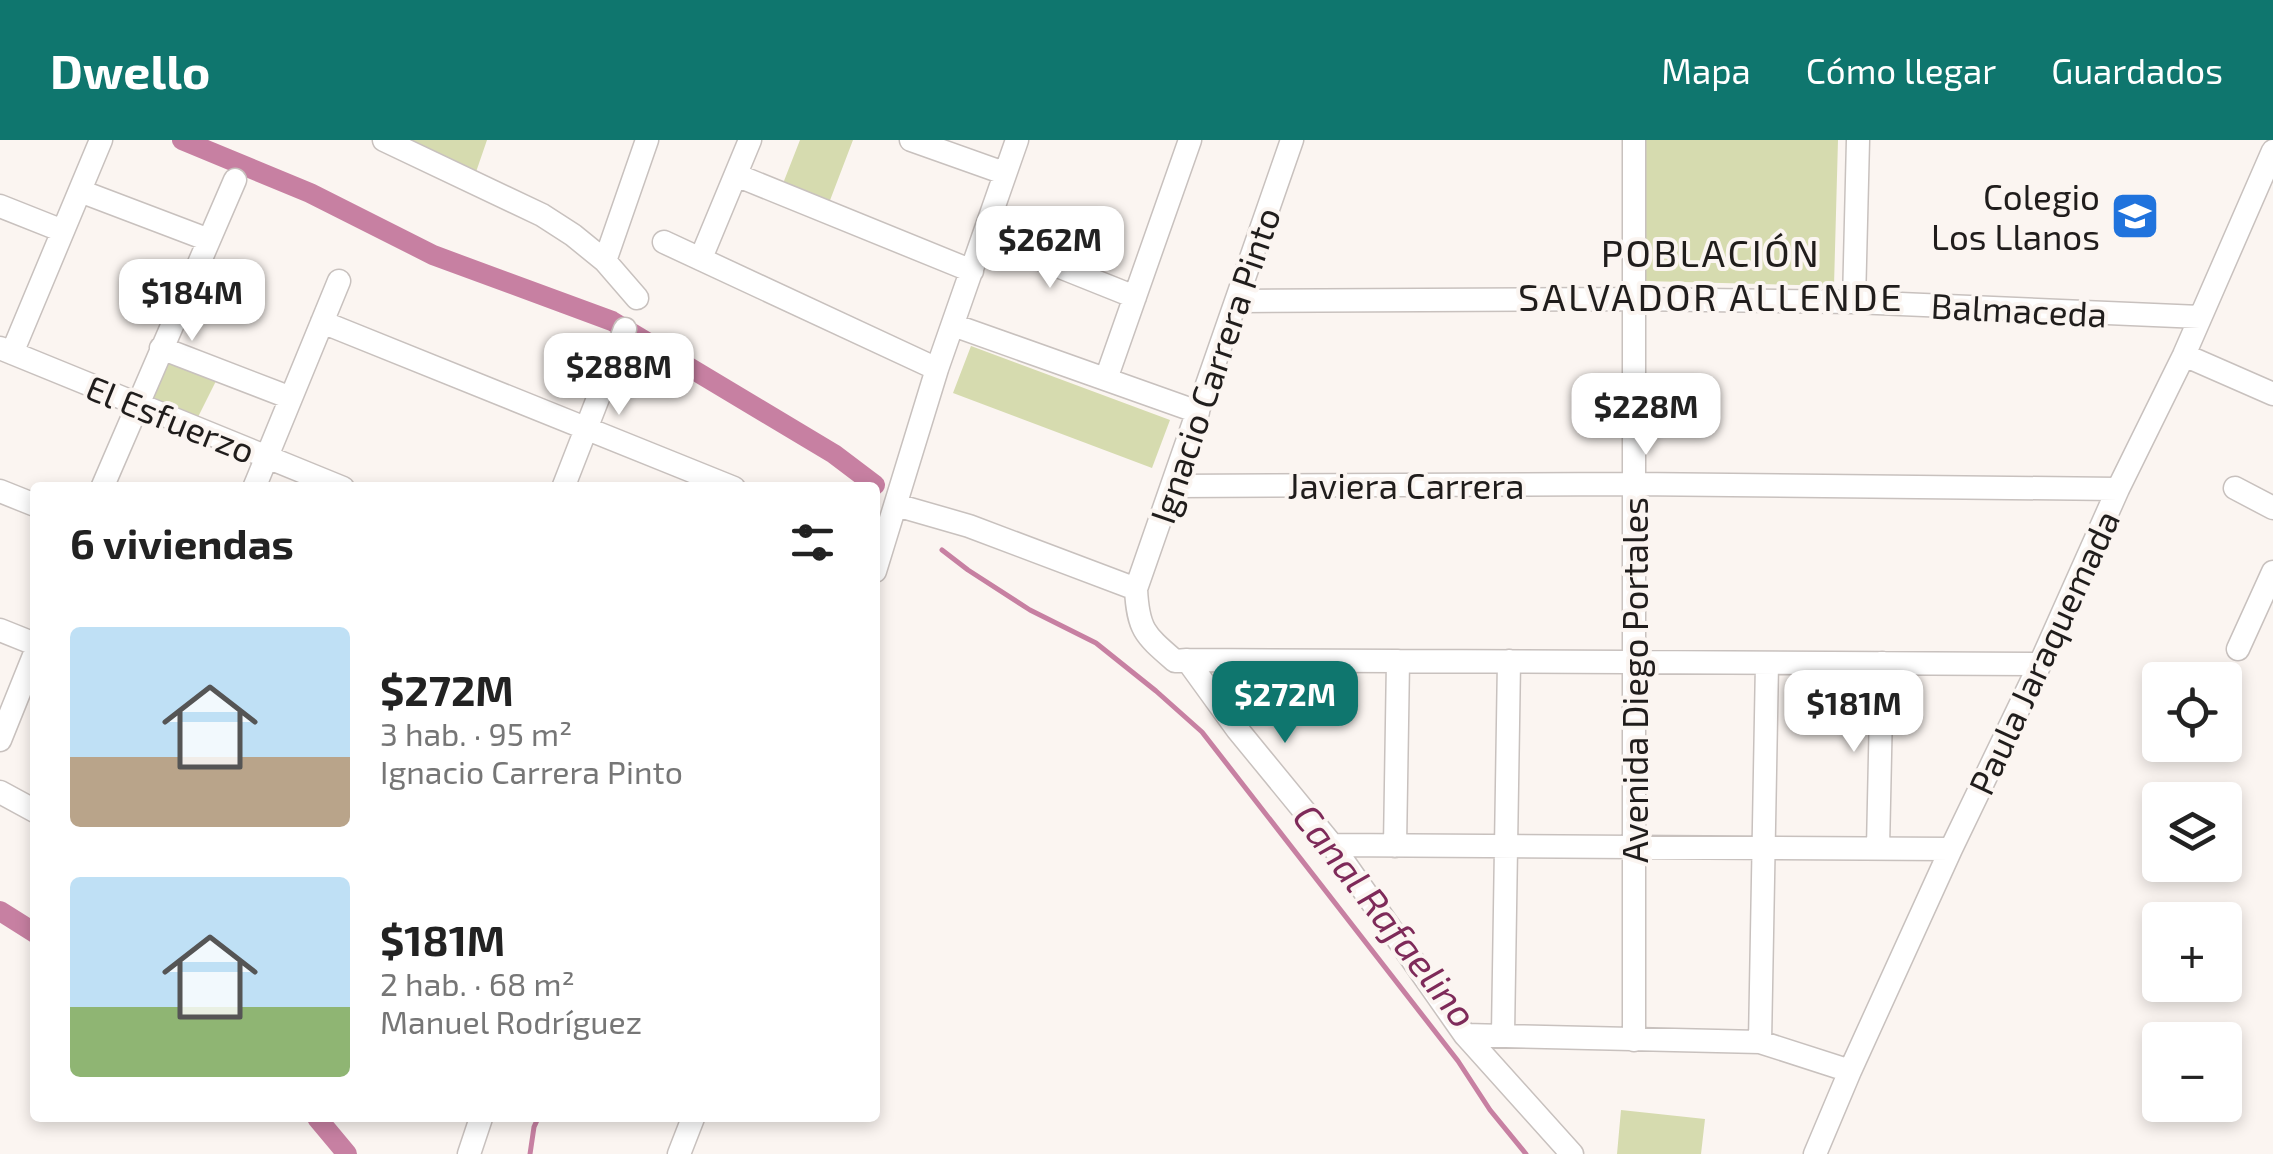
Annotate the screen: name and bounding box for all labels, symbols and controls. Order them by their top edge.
text: Dwello [50,41,210,99]
text: Mapa [1661,49,1751,91]
text: Cómo llegar [1806,49,1996,91]
text: Guardados [2051,49,2223,91]
place label: Colegio Los Llanos [1931,175,2100,257]
school or university icon: Colegio Los Llanos [2109,190,2161,242]
street label: Ignacio Carrera Pinto [1140,202,1288,528]
pin: $262M [980,206,1120,291]
text: $262M [998,219,1102,257]
district label: POBLACIÓN SALVADOR ALLENDE [1518,229,1904,319]
pin: $184M [122,259,262,344]
text: $184M [141,272,243,310]
street label: Balmaceda [1930,283,2108,335]
pin: $288M [549,333,689,418]
text: $288M [566,346,672,384]
street label: El Esfuerzo [81,365,261,471]
pin: $228M [1576,373,1716,458]
text: $228M [1594,386,1698,424]
street label: Javiera Carrera [1287,464,1525,506]
street label: Avenida Diego Portales [1613,497,1655,863]
street label: Paula Jaraquemada [1959,503,2127,801]
icon: filters [785,515,840,570]
text: 6 viviendas [70,517,294,567]
pin: $272M [1215,661,1355,746]
map controls [2142,662,2242,1122]
button: locate [2142,662,2242,762]
text: $272M [380,664,514,714]
icon: home [150,667,270,787]
pin: $181M [1784,670,1924,755]
text: $272M [1234,674,1336,712]
text: $181M [1806,683,1902,721]
text: 3 hab. · 95 m² [380,714,572,752]
text: Ignacio Carrera Pinto [380,752,683,790]
button: layers [2142,782,2242,882]
water label: Canal Rafaelino [1285,794,1487,1036]
button: + [2142,902,2242,1002]
text: $181M [380,914,505,964]
icon: home [150,917,270,1037]
text: 2 hab. · 68 m² [380,964,575,1002]
text: Manuel Rodríguez [380,1002,642,1040]
button: − [2142,1022,2242,1122]

